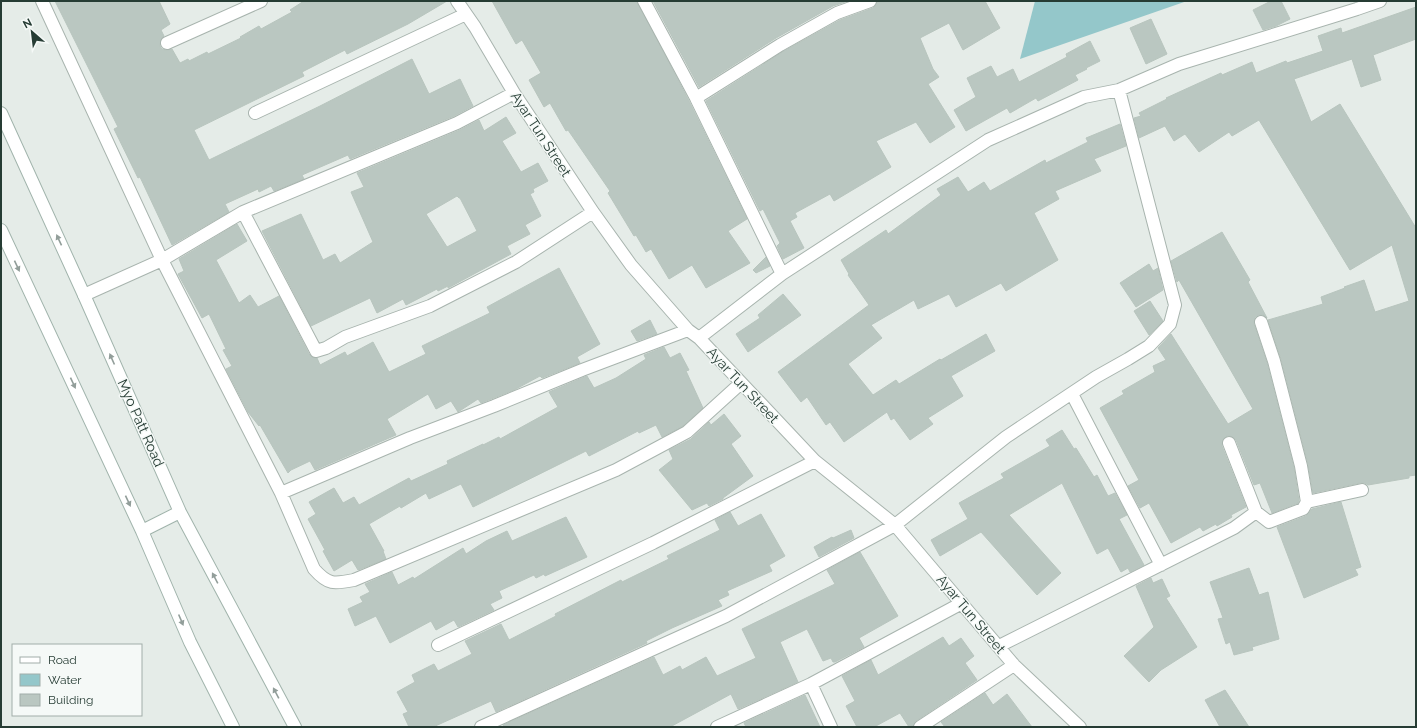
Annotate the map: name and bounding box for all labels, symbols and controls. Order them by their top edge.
north arrow [12,12,52,52]
text: N [21,16,34,31]
street label: Ayar Tun Street [508,89,575,180]
one-way arrow [56,235,62,246]
one-way arrow [14,260,20,271]
street label: Ayar Tun Street [704,344,782,427]
one-way arrow [109,352,115,364]
street label: Myo Patt Road [115,377,167,469]
one-way arrow [70,378,76,389]
one-way arrow [125,495,131,507]
street label: Ayar Tun Street [933,571,1009,657]
one-way arrow [212,572,218,584]
one-way arrow [177,614,184,626]
legend [12,644,142,716]
text: Road [48,653,77,667]
text: Water [48,673,82,687]
one-way arrow [273,687,280,698]
text: Building [48,693,94,707]

